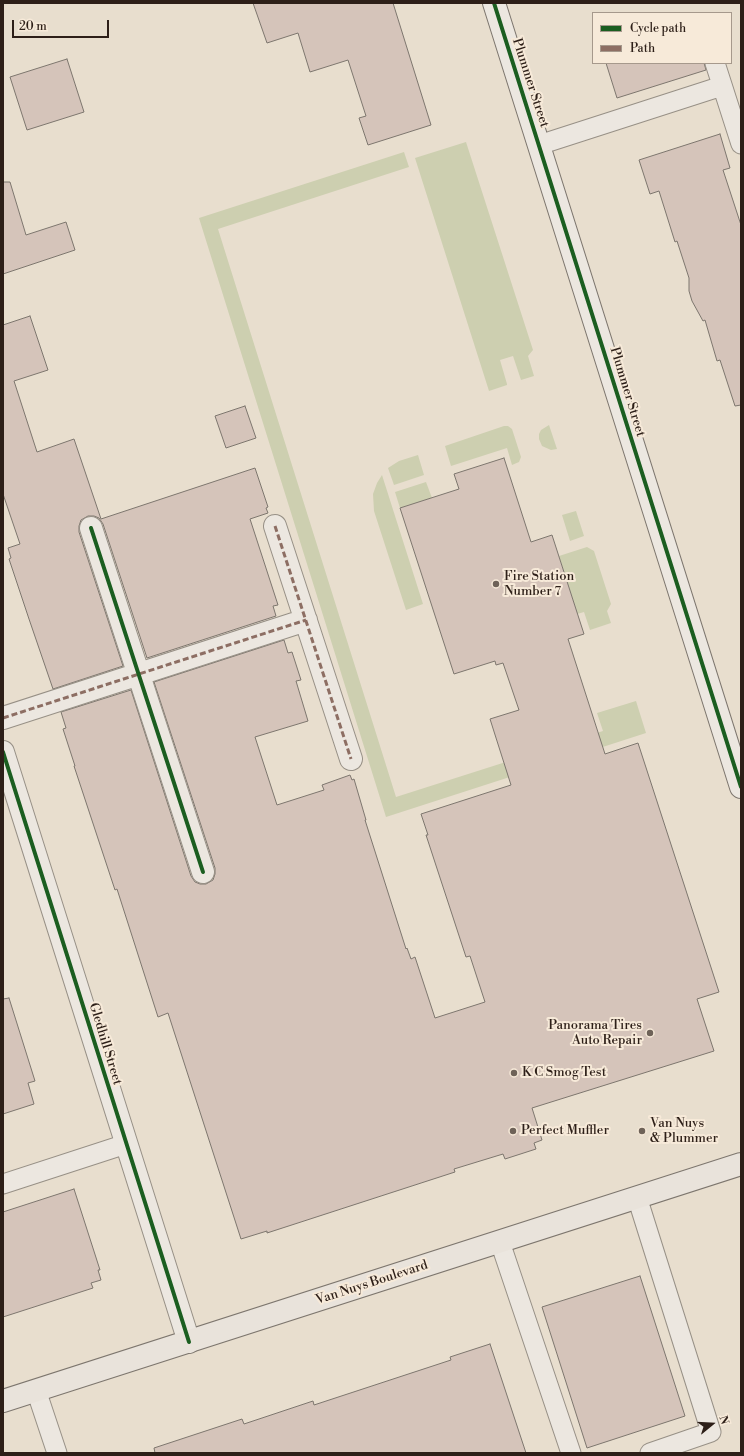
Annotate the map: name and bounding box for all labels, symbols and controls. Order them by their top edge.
scale bar [14,12,111,38]
legend [592,12,732,64]
text: 20 m [19,19,47,34]
text: Cycle path [630,21,686,36]
street label: Plummer Street [508,36,552,130]
text: Path [630,41,655,56]
street label: Plummer Street [606,345,648,439]
place label: Fire Station Number 7 [504,569,574,600]
marker: Fire Station Number 7 [491,579,501,589]
street label: Gledhill Street [85,1001,125,1087]
place label: Panorama Tires Auto Repair [548,1018,642,1049]
marker: Panorama Tires Auto Repair [645,1028,655,1038]
place label: K C Smog Test [522,1065,606,1081]
marker: K C Smog Test [509,1068,519,1078]
place label: Van Nuys & Plummer [650,1116,718,1147]
place label: Perfect Muffler [521,1123,609,1139]
marker: Perfect Muffler [508,1126,518,1136]
marker: Van Nuys & Plummer [637,1126,647,1136]
street label: Van Nuys Boulevard [314,1258,430,1308]
north arrow [692,1404,732,1444]
text: N [715,1414,731,1427]

